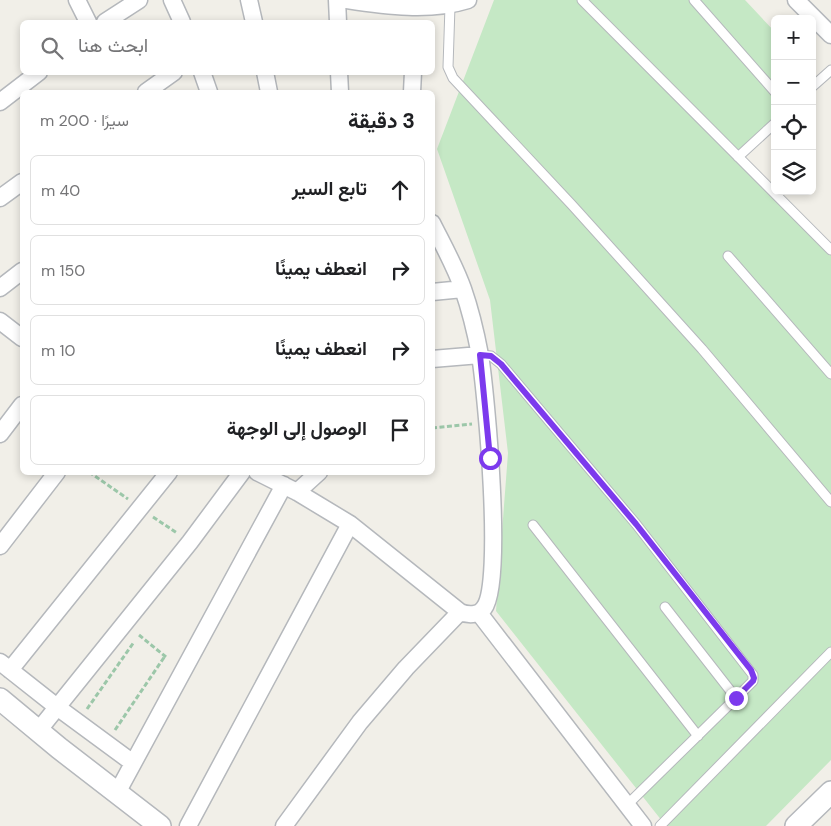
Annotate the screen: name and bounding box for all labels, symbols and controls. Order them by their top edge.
map controls [771,15,816,195]
button: + [771,15,816,60]
search box [20,20,435,75]
text: ابحث هنا [78,33,148,58]
icon: search [38,34,66,62]
button: − [771,60,816,105]
button: locate [771,105,816,150]
text: 3 دقيقة [348,107,415,135]
text: سيرًا · 200 m [40,110,129,131]
button: layers [771,150,816,195]
text: تابع السير [292,176,367,201]
icon: ahead [386,176,414,204]
text: 40 m [41,180,80,201]
text: انعطف يمينًا [275,256,367,281]
icon: right [386,256,414,284]
text: 150 m [41,260,85,281]
text: انعطف يمينًا [275,336,367,361]
icon: right [386,336,414,364]
text: 10 m [41,340,75,361]
text: الوصول إلى الوجهة [227,416,367,441]
icon: arrive [386,416,414,444]
route start [479,447,502,470]
route end [725,687,748,710]

